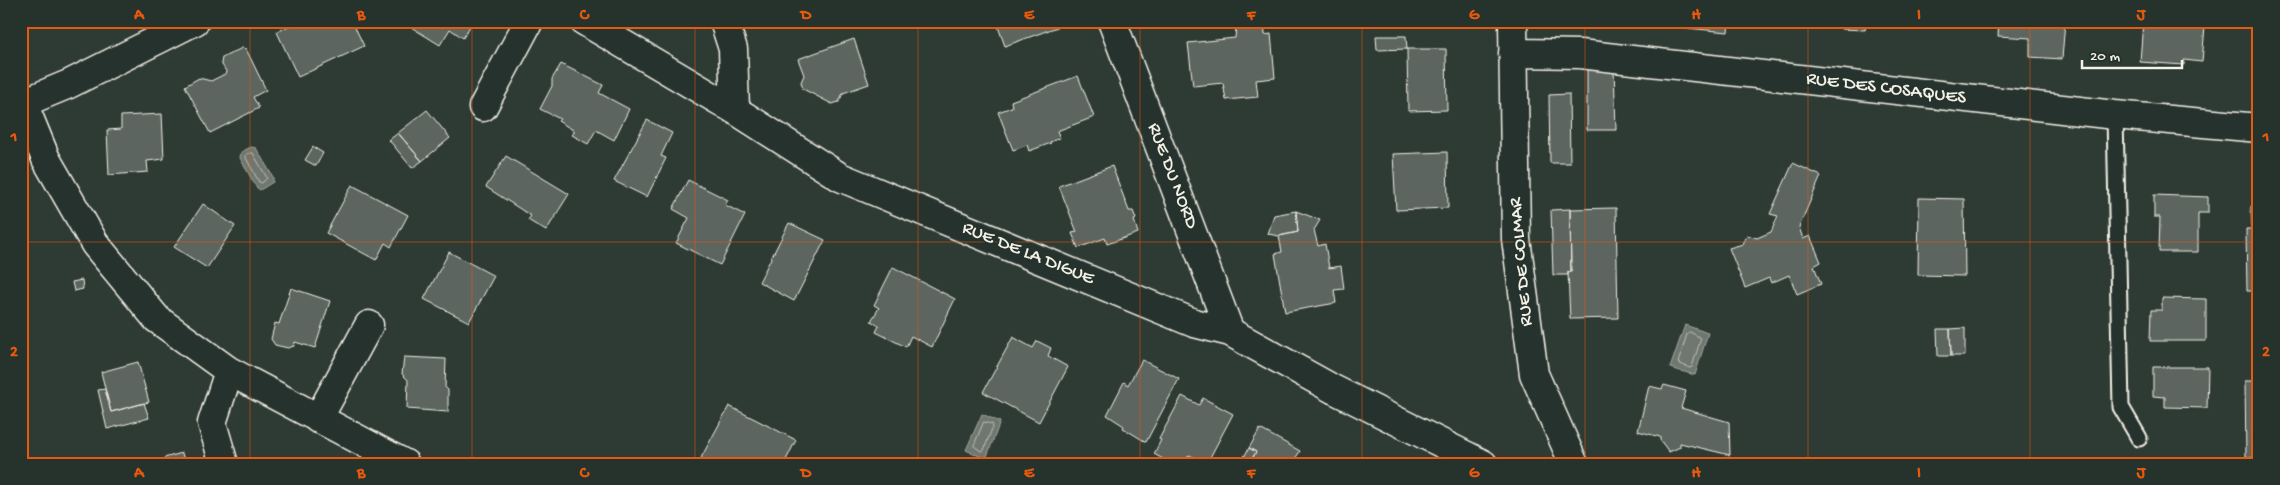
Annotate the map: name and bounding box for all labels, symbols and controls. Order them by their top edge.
text: A [133,7,145,26]
text: B [356,7,366,26]
text: C [579,7,590,26]
text: D [799,7,812,26]
text: E [1024,7,1035,26]
text: F [1246,7,1257,26]
text: G [1469,7,1480,26]
text: H [1691,7,1701,26]
text: I [1917,7,1921,26]
text: J [2136,7,2147,26]
scale bar [2082,38,2182,70]
text: 20 m [2090,48,2120,66]
street label: RUE DES COSAQUES [1805,68,1967,110]
street label: RUE DU NORD [1141,120,1203,233]
text: 1 [10,129,17,148]
text: 1 [2262,129,2269,148]
street label: RUE DE COLMAR [1505,196,1539,327]
street label: RUE DE LA DIGUE [959,217,1098,291]
text: 2 [10,344,18,363]
text: 2 [2262,344,2270,363]
text: A [133,465,145,484]
text: B [356,465,366,484]
text: C [579,465,590,484]
text: D [799,465,812,484]
text: E [1024,465,1035,484]
text: F [1246,465,1257,484]
text: G [1469,465,1480,484]
text: H [1691,465,1701,484]
text: I [1917,465,1921,484]
text: J [2136,465,2147,484]

